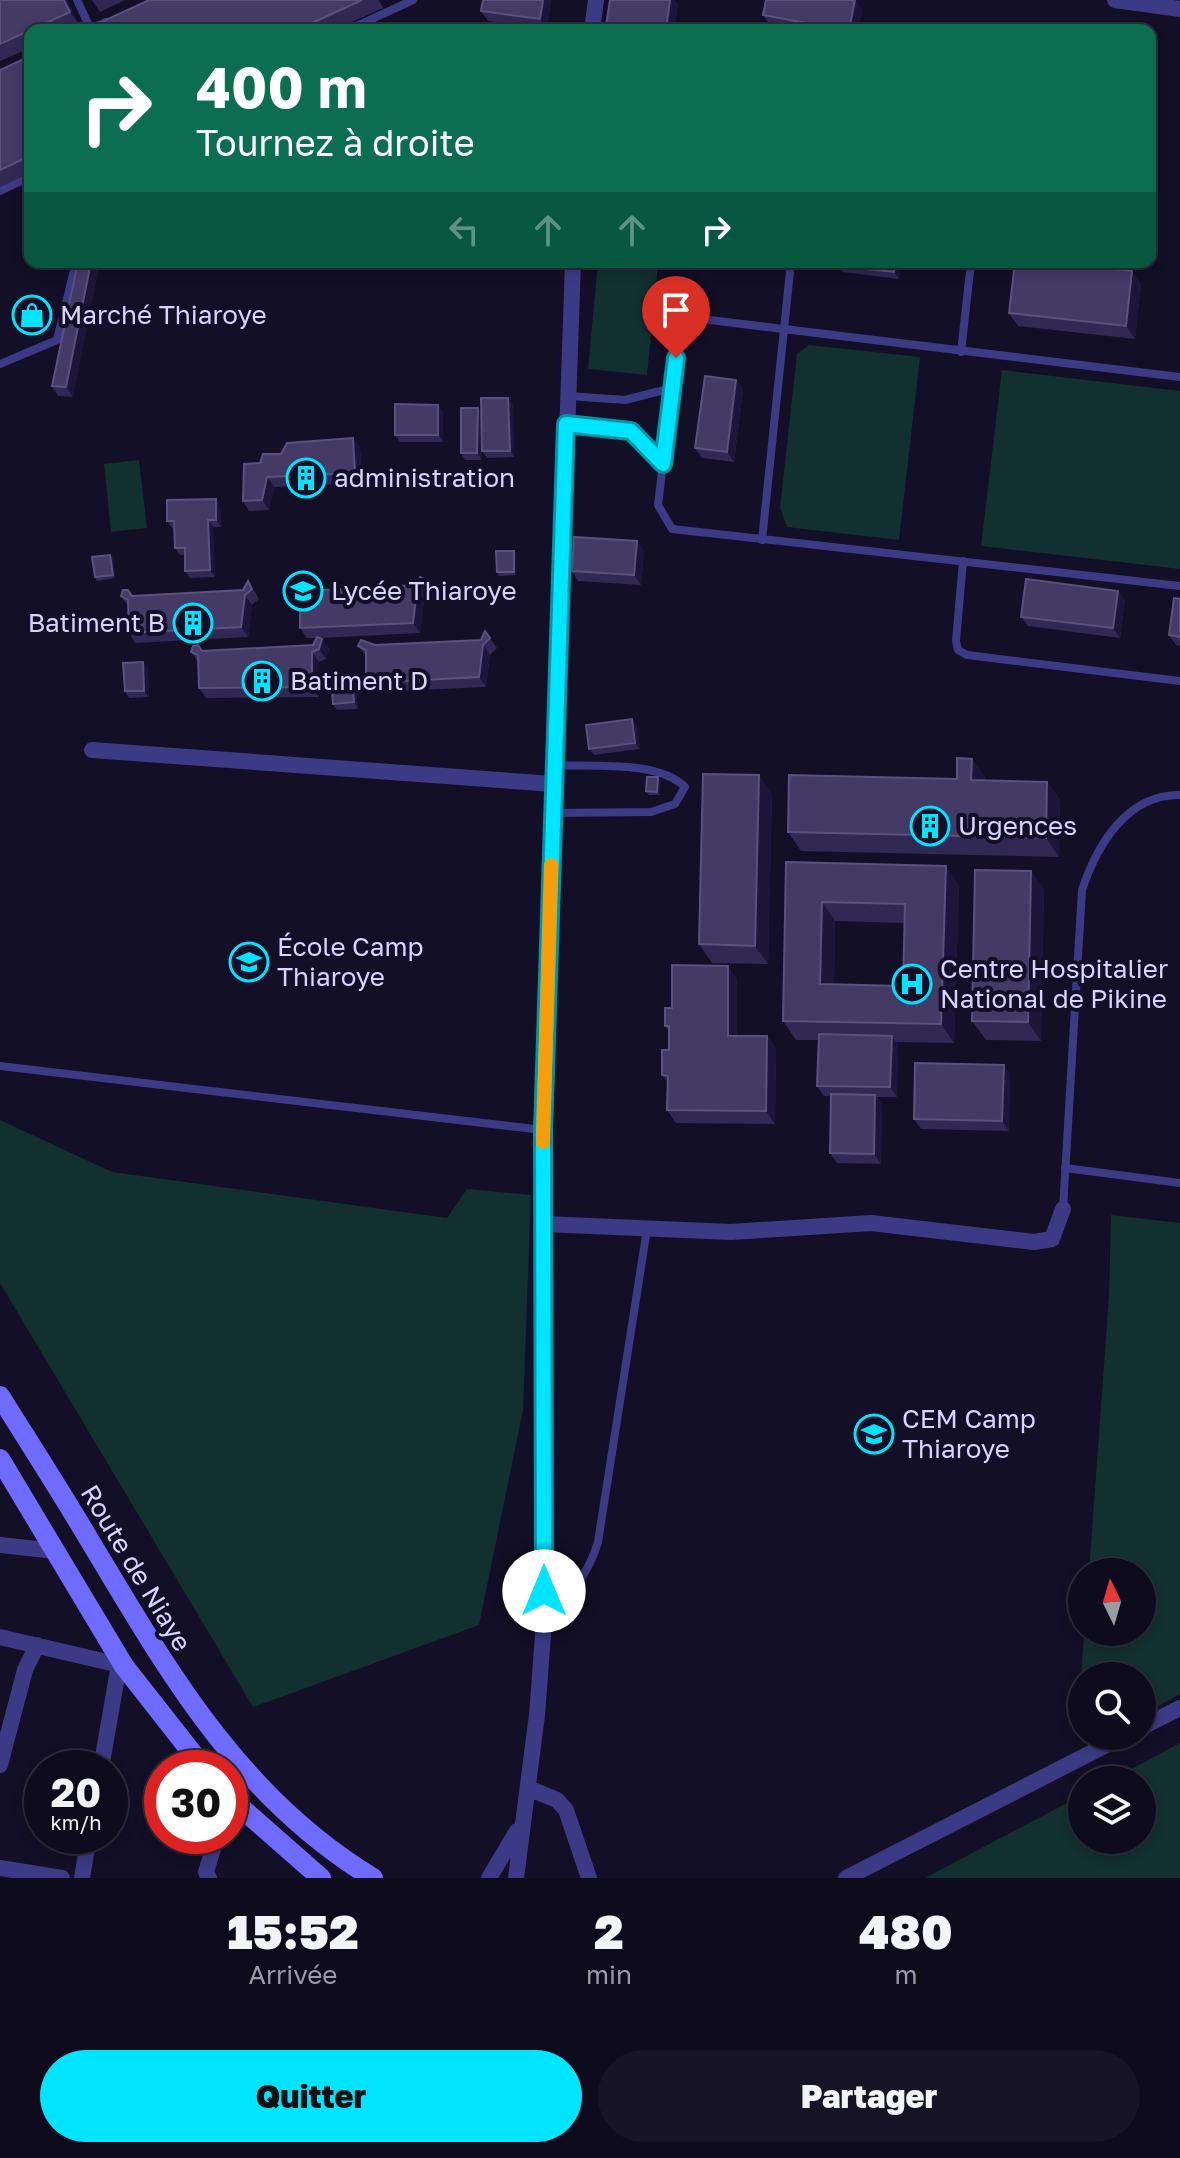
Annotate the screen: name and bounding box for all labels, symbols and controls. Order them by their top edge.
text: 400 m [196,53,367,120]
icon: right [64,56,168,160]
text: Tournez à droite [196,121,475,164]
icon: left [442,208,486,252]
icon: ahead [526,208,570,252]
icon: ahead [610,208,654,252]
icon: right [694,208,738,252]
pin [642,276,710,358]
icon: arrive [654,288,698,332]
shop icon: Marché Thiaroye [11,294,53,336]
place label: Marché Thiaroye [60,299,267,330]
building icon: administration [285,457,327,499]
place label: administration [334,462,515,493]
school or university icon: Lycée Thiaroye [282,570,324,612]
place label: Lycée Thiaroye [331,575,516,606]
building icon: Batiment B [172,602,214,644]
place label: Batiment B [28,607,165,638]
building icon: Batiment D [241,660,283,702]
place label: Batiment D [290,665,428,696]
building icon: Urgences [909,805,951,847]
place label: Urgences [958,810,1077,841]
place label: École Camp Thiaroye [277,931,423,992]
school or university icon: École Camp Thiaroye [228,941,270,983]
place label: Centre Hospitalier National de Pikine [940,953,1168,1014]
hospital icon: Centre Hospitalier National de Pikine [891,963,933,1005]
place label: CEM Camp Thiaroye [902,1403,1036,1464]
school or university icon: CEM Camp Thiaroye [853,1413,895,1455]
street label: Route de Niaye [75,1479,198,1656]
position arrow [502,1549,586,1633]
north arrow [1068,1558,1156,1646]
map controls [1068,1558,1156,1854]
button: search [1068,1662,1156,1750]
speed limit sign: 30 [144,1750,248,1854]
button: layers [1068,1766,1156,1854]
text: 20 [51,1768,101,1816]
text: km/h [51,1810,101,1834]
text: 15:52 [227,1902,359,1960]
text: 2 [594,1902,624,1960]
text: 480 [859,1902,953,1960]
text: Arrivée [249,1959,337,1990]
text: min [586,1959,632,1990]
text: m [894,1959,917,1990]
button: Quitter [40,2050,582,2142]
button: Partager [598,2050,1140,2142]

